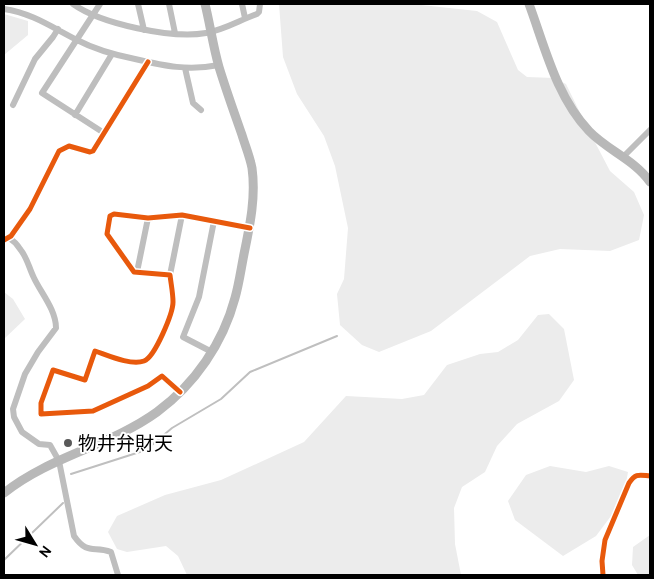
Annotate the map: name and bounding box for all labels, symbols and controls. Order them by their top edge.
place label: 物井弁財天 [78,432,173,455]
marker: 物井弁財天 [62,437,74,449]
north arrow [10,519,60,569]
text: N [35,542,56,561]

